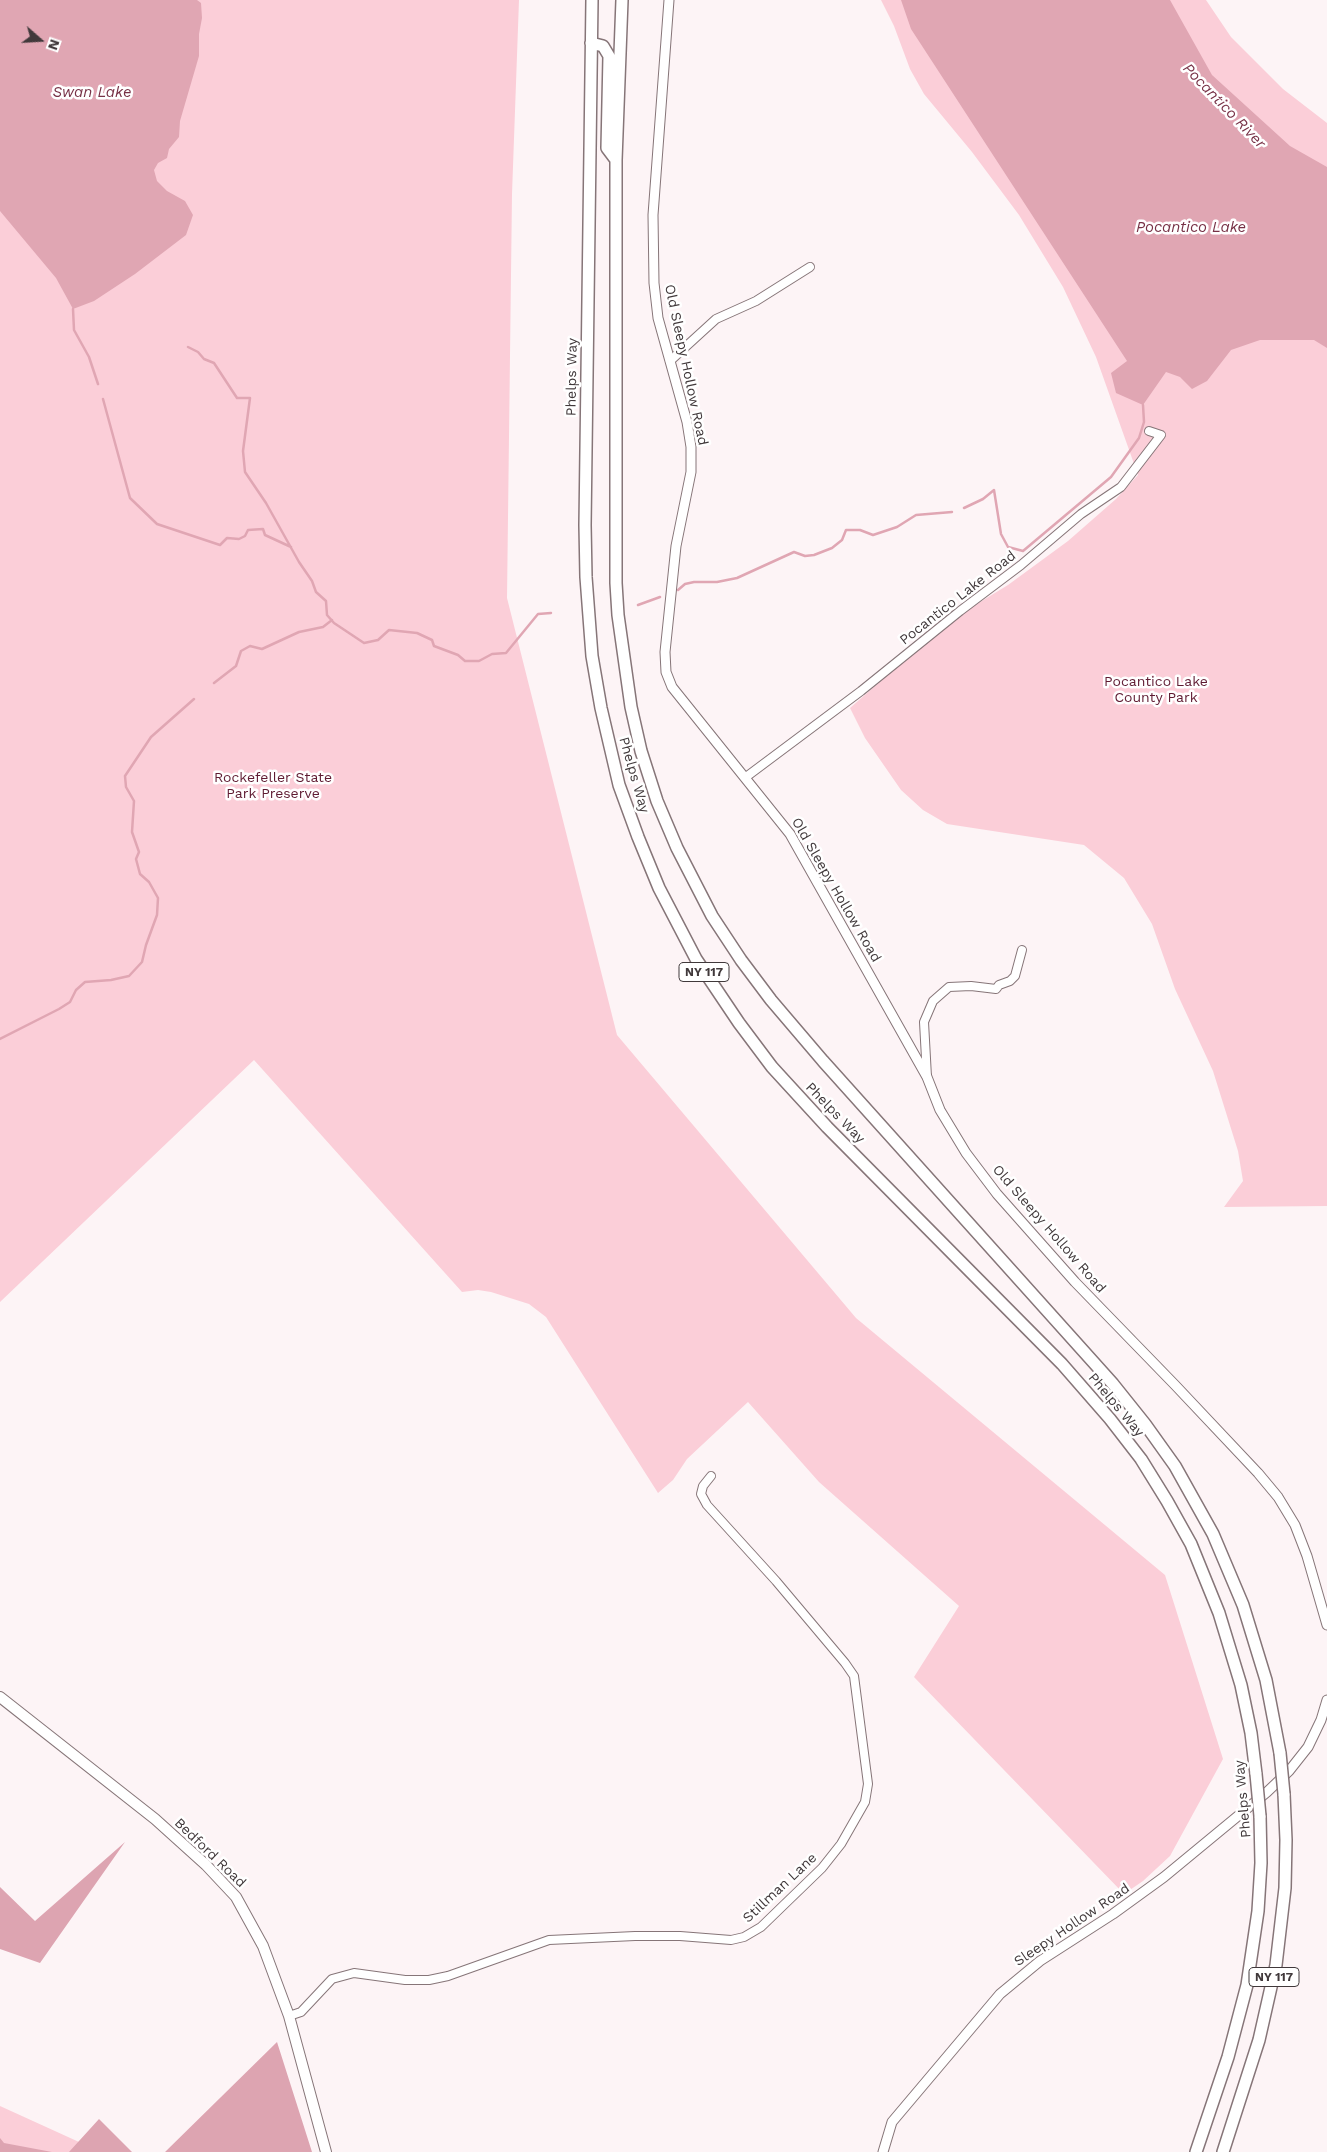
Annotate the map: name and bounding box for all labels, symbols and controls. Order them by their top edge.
north arrow [15,15,65,65]
text: N [45,37,63,52]
water label: Pocantico River [1179,60,1269,152]
water label: Swan Lake [52,84,132,102]
water label: Pocantico Lake [1136,219,1246,237]
street label: Old Sleepy Hollow Road [661,283,711,447]
street label: Phelps Way [563,338,581,416]
street label: Pocantico Lake Road [897,547,1019,649]
park label: Pocantico Lake County Park [1104,674,1208,706]
street label: Phelps Way [615,735,653,815]
park label: Rockefeller State Park Preserve [214,770,332,802]
street label: Old Sleepy Hollow Road [788,815,884,965]
road number: NY 117 [679,962,729,982]
street label: Phelps Way [802,1079,868,1147]
street label: Old Sleepy Hollow Road [989,1162,1109,1296]
street label: Phelps Way [1084,1370,1148,1440]
street label: Phelps Way [1231,1759,1255,1839]
street label: Bedford Road [171,1815,249,1891]
street label: Stillman Lane [740,1850,820,1926]
street label: Sleepy Hollow Road [1011,1880,1133,1970]
road number: NY 117 [1249,1968,1299,1986]

